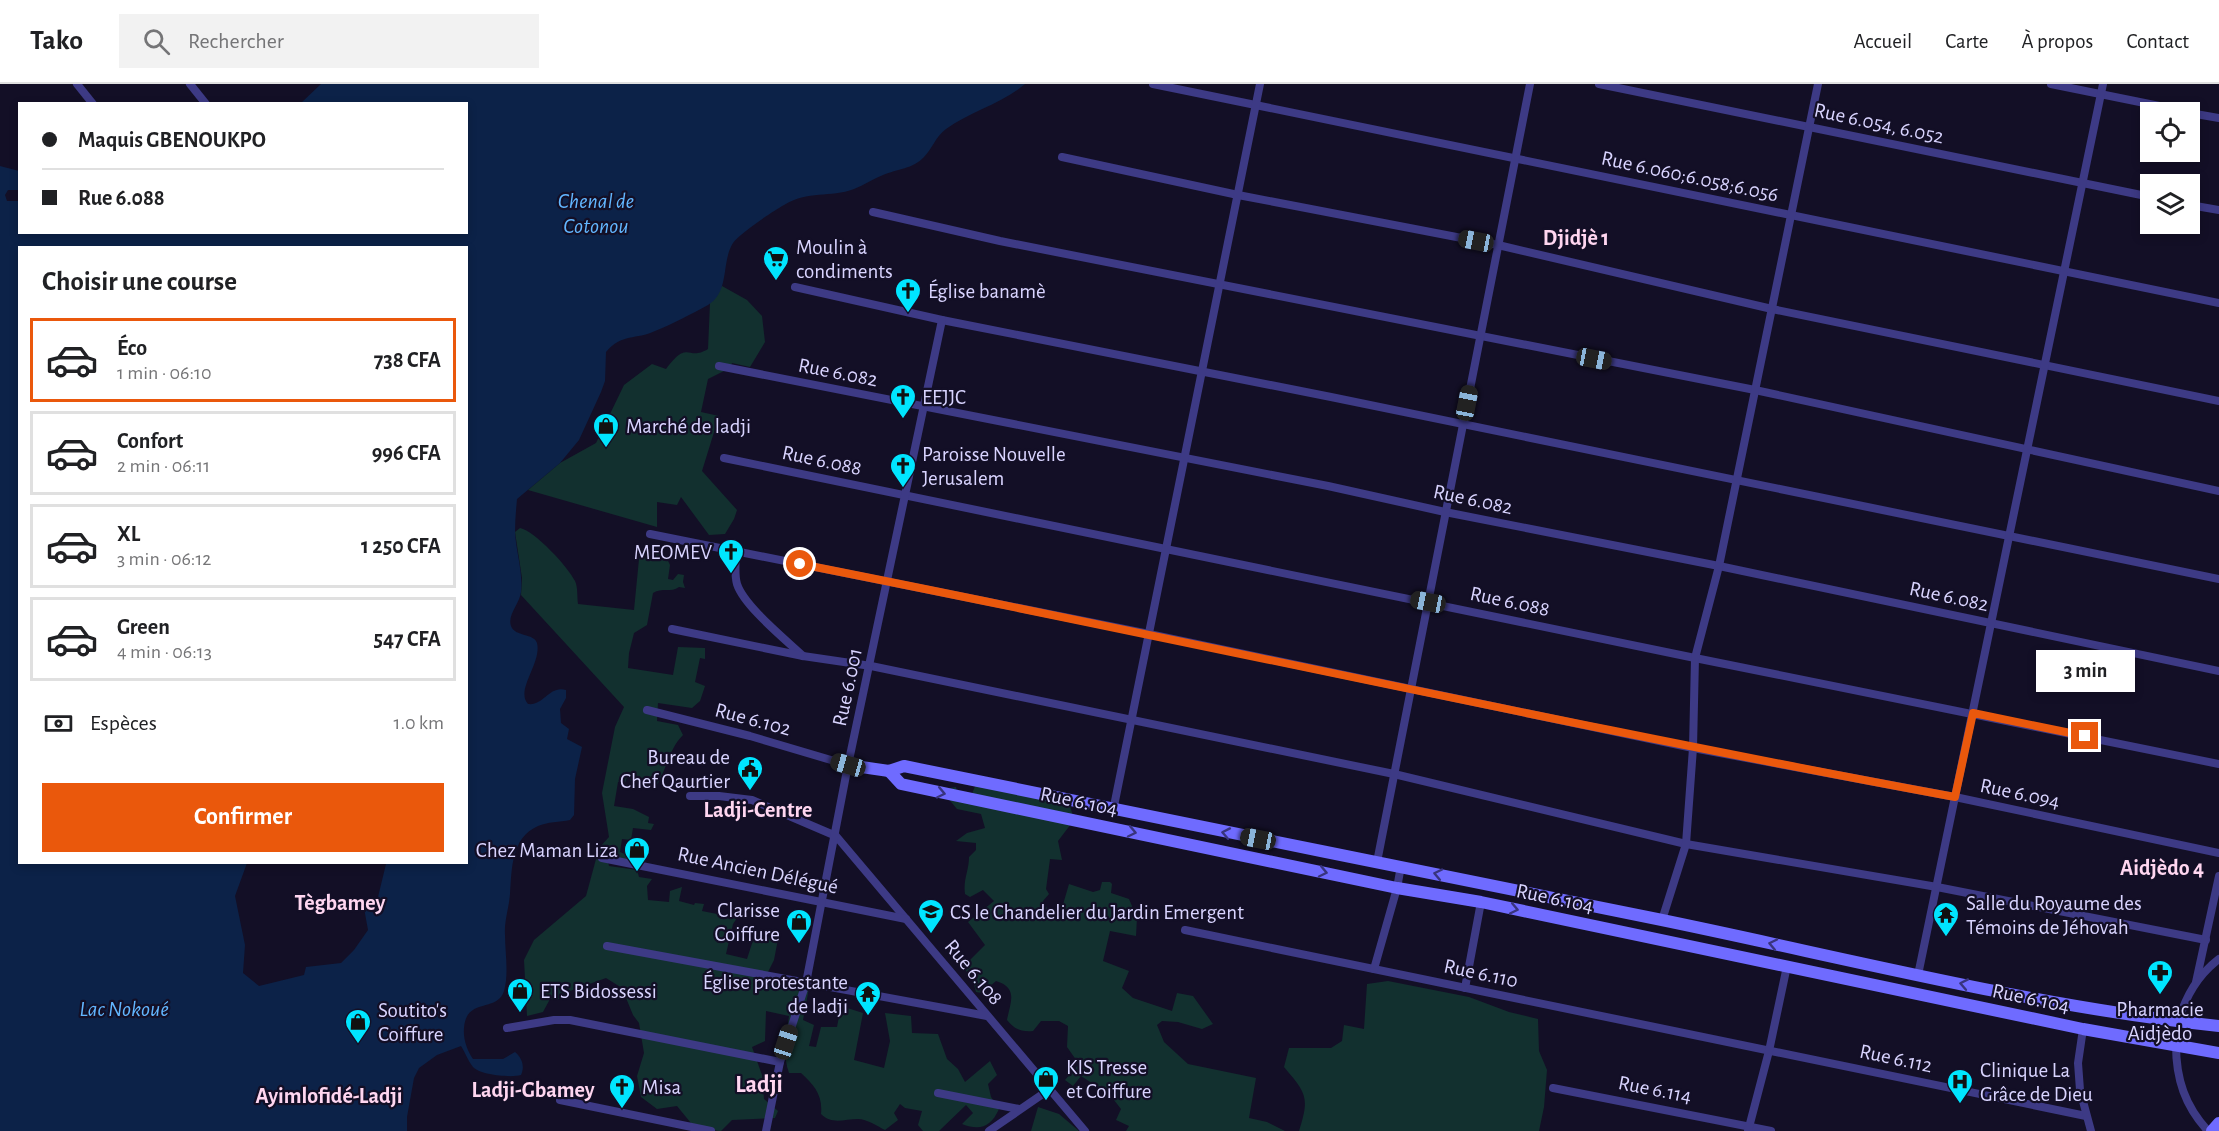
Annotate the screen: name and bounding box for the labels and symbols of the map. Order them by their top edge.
street label: Rue 6.054, 6.052 [1812,99,1946,147]
street label: Rue 6.060;6.058;6.056 [1600,147,1780,206]
water label: Chenal de Cotonou [558,190,634,237]
district label: Djidjè 1 [1543,227,1609,250]
car [1457,229,1495,253]
place label: Moulin à condiments [796,237,893,282]
supermarket icon: Moulin à condiments [761,244,791,282]
church icon: Église banamè [893,276,923,314]
place label: Église banamè [928,279,1046,302]
car [1575,347,1613,371]
street label: Rue 6.082 [796,355,879,390]
church icon: EEJJC [888,382,918,420]
car [1455,384,1479,422]
place label: EEJJC [922,387,966,408]
shop icon: Marché de ladji [591,411,621,449]
place label: Marché de ladji [626,416,751,437]
street label: Rue 6.088 [780,442,864,479]
place label: Paroisse Nouvelle Jerusalem [922,444,1066,489]
church icon: Paroisse Nouvelle Jerusalem [888,451,918,489]
street label: Rue 6.082 [1431,481,1514,518]
church icon: MEOMEV [716,537,746,575]
place label: MEOMEV [634,542,712,563]
route start [786,550,813,577]
street label: Rue 6.082 [1907,578,1990,615]
street label: Rue 6.088 [1468,583,1552,620]
car [1409,590,1447,614]
street label: Rue 6.001 [829,646,866,728]
callout: 3 min [2036,649,2134,691]
street label: Rue 6.102 [713,699,793,740]
route end [2071,722,2098,749]
place label: Bureau de Chef Qaurtier [620,747,730,792]
car [828,751,868,779]
public building icon: Bureau de Chef Qaurtier [735,754,765,792]
street label: Rue 6.094 [1978,775,2062,812]
street label: Rue 6.104 [1038,783,1119,820]
one-way arrow [936,785,946,798]
district label: Ladji-Centre [704,799,812,822]
one-way arrow [1127,825,1137,838]
one-way arrow [1221,827,1231,840]
car [1239,827,1277,851]
shop icon: Chez Maman Liza [622,835,652,873]
place label: Chez Maman Liza [476,840,618,861]
street label: Rue Ancien Délégué [676,843,840,898]
district label: Aidjèdo 4 [2120,857,2204,880]
one-way arrow [1317,865,1327,878]
one-way arrow [1434,868,1444,881]
street label: Rue 6.104 [1514,880,1595,917]
district label: Tègbamey [295,892,386,915]
place label: Salle du Royaume des Témoins de Jéhovah [1966,893,2142,938]
school or university icon: CS le Chandelier du Jardin Emergent [916,897,946,935]
place label: Clarisse Coiffure [714,900,780,945]
temple icon: Salle du Royaume des Témoins de Jéhovah [1931,900,1961,938]
place label: CS le Chandelier du Jardin Emergent [950,902,1244,923]
one-way arrow [1509,902,1519,915]
shop icon: Clarisse Coiffure [784,907,814,945]
street label: Rue 6.108 [940,936,1007,1009]
one-way arrow [1768,939,1778,952]
street label: Rue 6.110 [1442,955,1520,992]
pharmacy icon: Pharmacie Aïdjèdo [2145,958,2175,996]
place label: Église protestante de ladji [703,970,848,1017]
shop icon: ETS Bidossessi [505,976,535,1014]
one-way arrow [1959,978,1969,991]
temple icon: Église protestante de ladji [853,979,883,1017]
street label: Rue 6.104 [1990,980,2071,1017]
place label: ETS Bidossessi [540,981,657,1002]
water label: Lac Nokoué [79,998,169,1020]
place label: Pharmacie Aïdjèdo [2116,999,2204,1044]
place label: Soutito's Coiffure [378,1000,447,1045]
shop icon: Soutito's Coiffure [343,1007,373,1045]
car [772,1022,800,1062]
street label: Rue 6.112 [1858,1041,1934,1076]
place label: KIS Tresse et Coiffure [1066,1057,1151,1102]
place label: Clinique La Grâce de Dieu [1980,1060,2093,1105]
shop icon: KIS Tresse et Coiffure [1031,1064,1061,1102]
hospital icon: Clinique La Grâce de Dieu [1945,1067,1975,1105]
church icon: Misa [607,1072,637,1110]
street label: Rue 6.114 [1616,1072,1693,1107]
district label: Ladji [735,1073,783,1097]
place label: Misa [642,1077,681,1098]
district label: Ladji-Gbamey [471,1079,595,1102]
district label: Ayimlofidé-Ladji [255,1085,403,1108]

